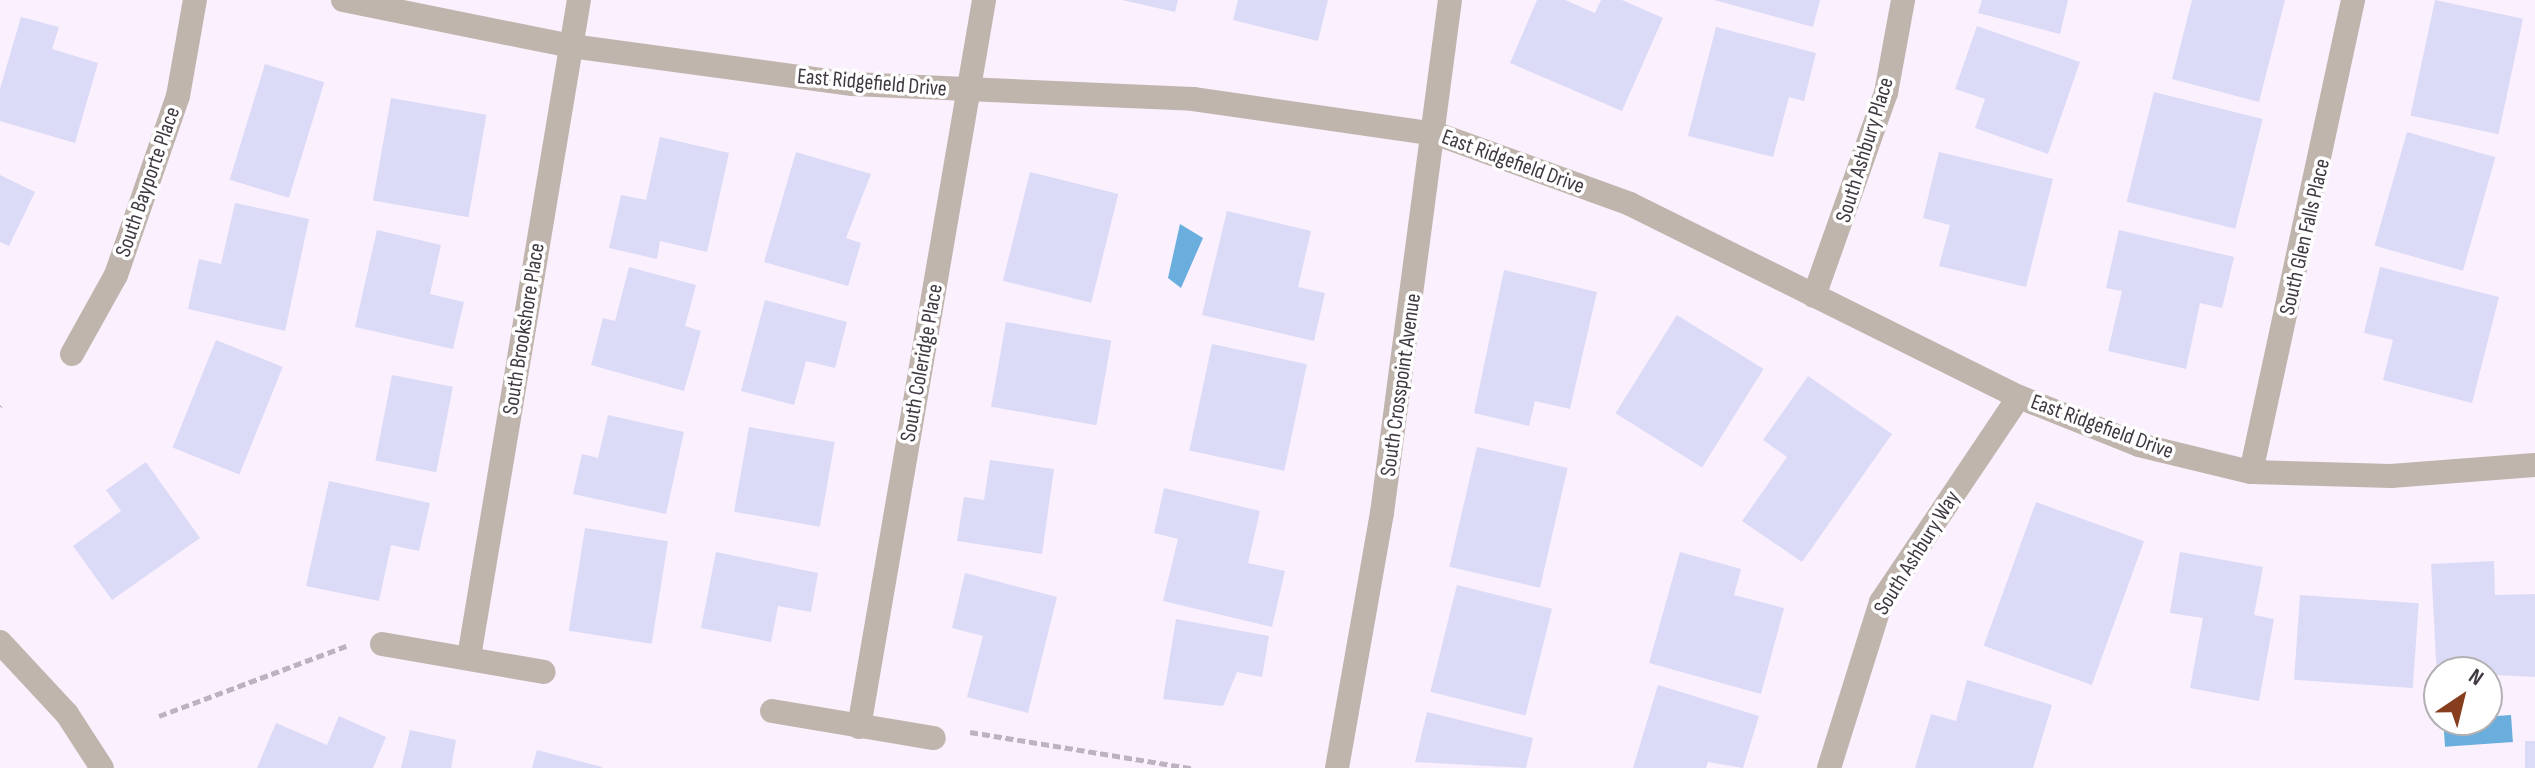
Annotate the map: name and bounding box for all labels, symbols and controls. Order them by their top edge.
street label: East Ridgefield Drive [796,63,948,103]
street label: South Ashbury Place [1830,74,1900,226]
street label: South Bayporte Place [110,103,186,261]
street label: East Ridgefield Drive [1438,124,1588,200]
street label: South Glen Falls Place [2274,156,2336,318]
street label: South Brookshore Place [497,241,551,417]
street label: South Coleridge Place [895,282,949,444]
street label: South Crosspoint Avenue [1375,292,1427,478]
street label: East Ridgefield Drive [2027,389,2177,465]
street label: South Ashbury Way [1868,486,1966,620]
north arrow [2423,656,2503,736]
text: N [2463,663,2488,692]

